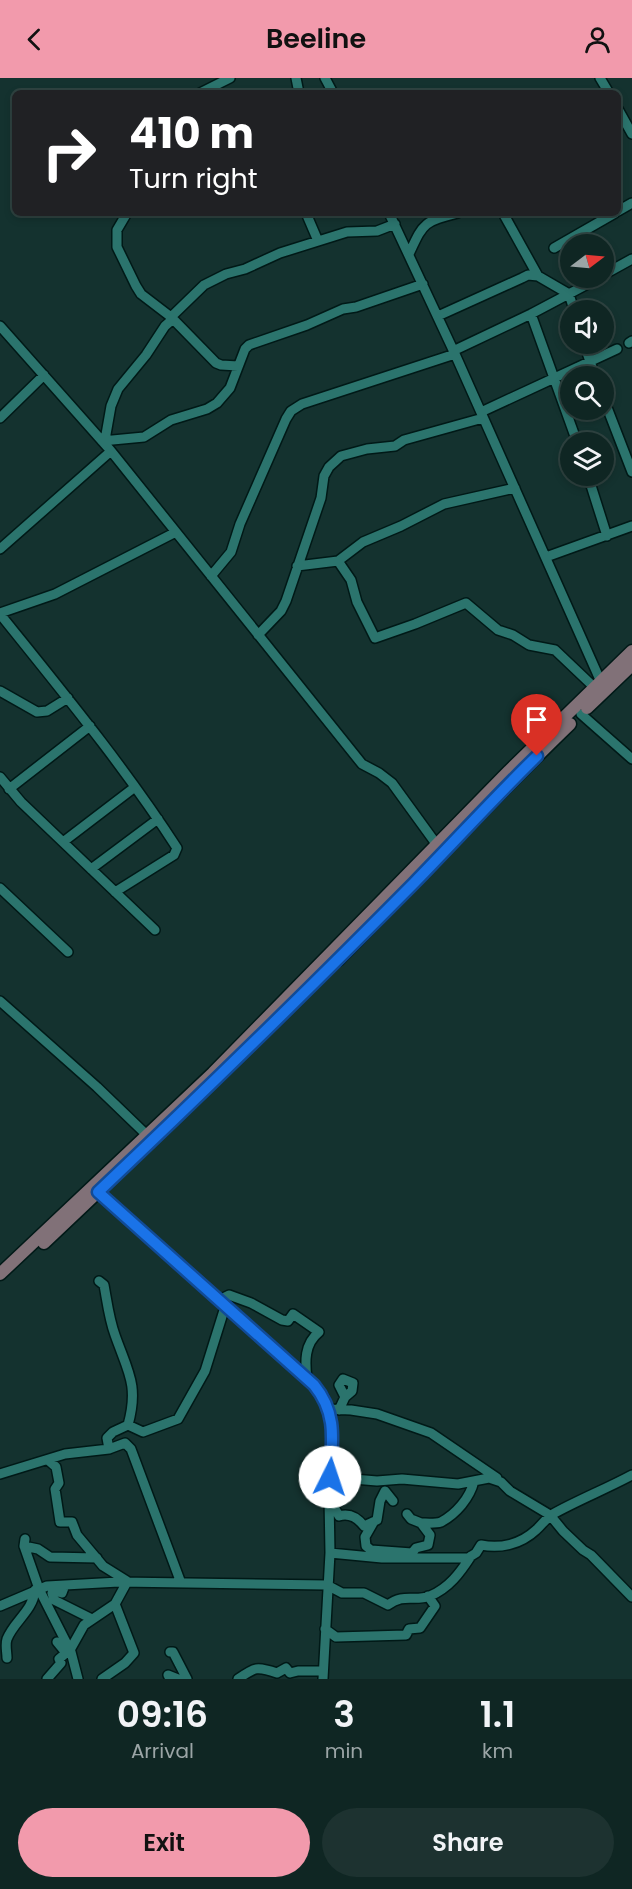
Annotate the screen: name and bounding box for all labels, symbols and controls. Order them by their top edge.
text: Beeline [266,20,366,57]
icon: back [18,23,51,56]
icon: person [581,23,614,56]
text: 410 m [129,104,254,163]
icon: right [30,114,108,192]
text: Turn right [129,160,258,197]
north arrow [560,234,614,288]
map controls [560,234,614,486]
button: sound [560,300,614,354]
button: search [560,366,614,420]
button: layers [560,432,614,486]
pin [511,694,562,756]
icon: arrive [520,703,553,736]
position arrow [298,1445,362,1509]
text: 09:16 [117,1689,208,1740]
text: 3 [333,1689,355,1740]
text: 1.1 [480,1689,515,1740]
text: Arrival [131,1737,194,1765]
text: min [325,1737,363,1765]
text: km [482,1737,513,1765]
button: Exit [18,1808,310,1877]
button: Share [322,1808,614,1877]

